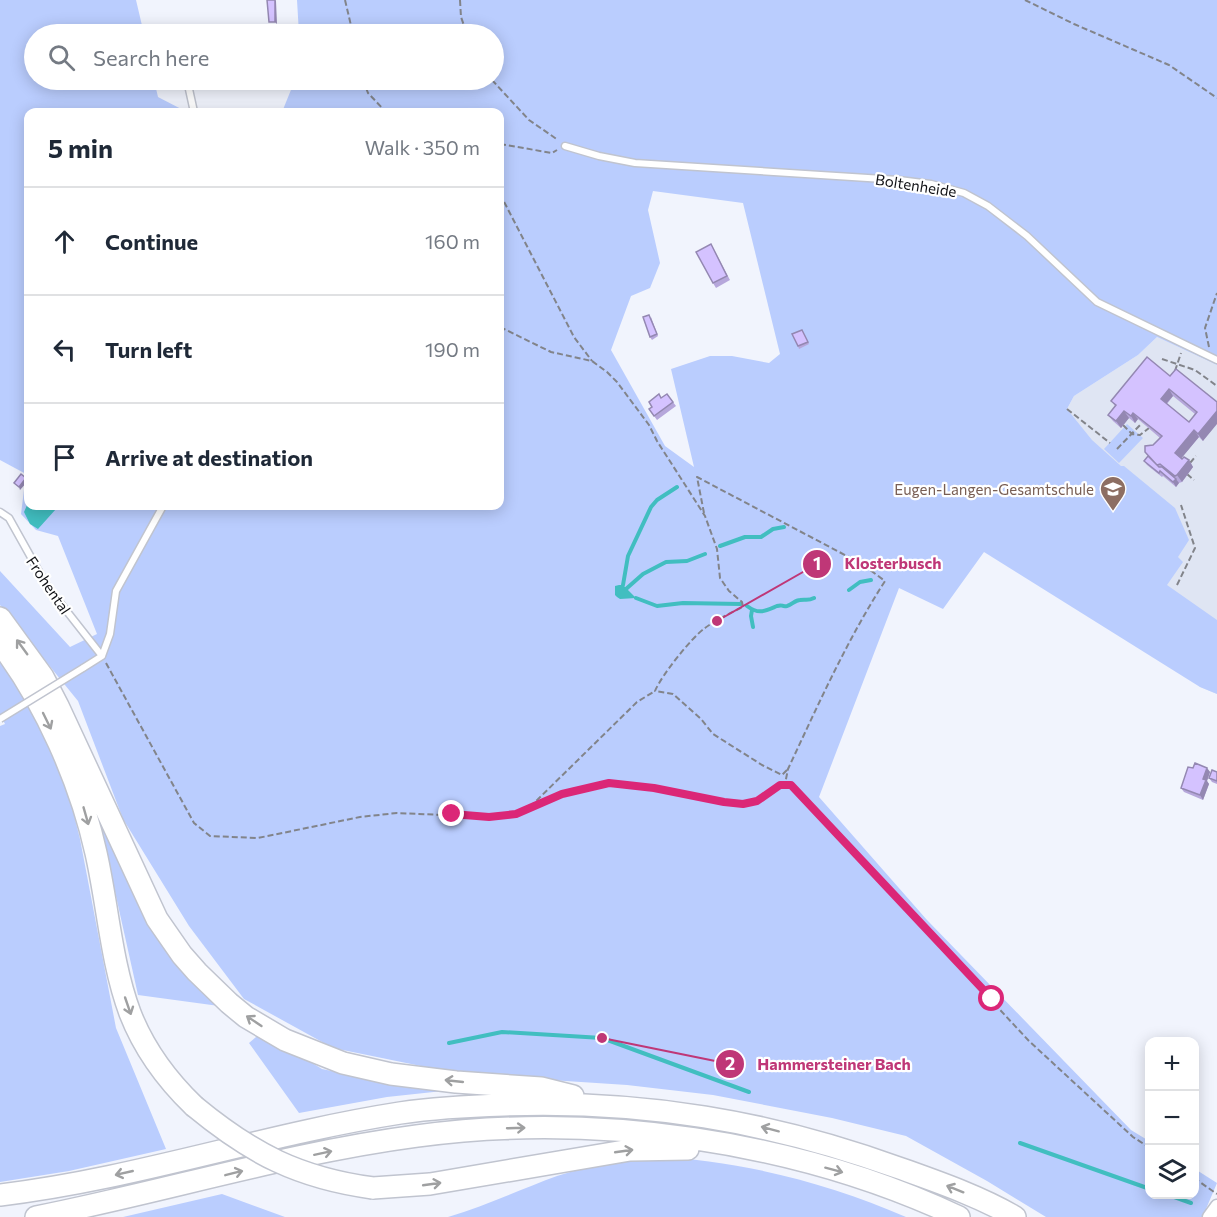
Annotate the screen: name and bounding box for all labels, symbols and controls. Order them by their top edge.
search box [24,24,504,90]
icon: search [45,41,78,74]
text: Search here [93,44,209,71]
text: 5 min [48,132,113,163]
text: Walk · 350 m [365,135,480,159]
street label: Boltenheide [874,170,958,200]
icon: ahead [48,225,81,258]
text: Continue [105,228,198,255]
text: 160 m [425,229,480,253]
icon: left [48,333,81,366]
text: Turn left [105,336,192,363]
text: 190 m [425,337,480,361]
icon: arrive [48,441,81,474]
text: Arrive at destination [105,444,313,471]
school or university icon: Eugen-Langen-Gesamtschule [1098,474,1128,512]
place label: Eugen-Langen-Gesamtschule [894,480,1094,498]
callout: Klosterbusch [802,547,953,581]
text: 1 [813,552,821,574]
street label: Frohental [23,553,75,617]
text: Klosterbusch [844,553,942,572]
one-way arrow [16,639,28,655]
one-way arrow [41,712,53,730]
route end [438,800,464,826]
one-way arrow [81,806,93,825]
route start [978,985,1004,1011]
one-way arrow [123,997,134,1015]
one-way arrow [246,1015,263,1027]
map controls [1145,1037,1199,1199]
button: + [1145,1037,1199,1091]
callout: Hammersteiner Bach [715,1047,923,1081]
text: 2 [725,1052,735,1074]
text: Hammersteiner Bach [757,1054,911,1073]
one-way arrow [444,1076,464,1087]
button: − [1145,1091,1199,1145]
one-way arrow [506,1123,526,1134]
one-way arrow [761,1123,780,1134]
button: layers [1145,1145,1199,1199]
one-way arrow [313,1146,332,1158]
one-way arrow [614,1146,633,1157]
one-way arrow [824,1165,843,1176]
one-way arrow [224,1166,243,1178]
one-way arrow [115,1168,134,1180]
one-way arrow [421,1178,441,1189]
one-way arrow [947,1183,965,1194]

